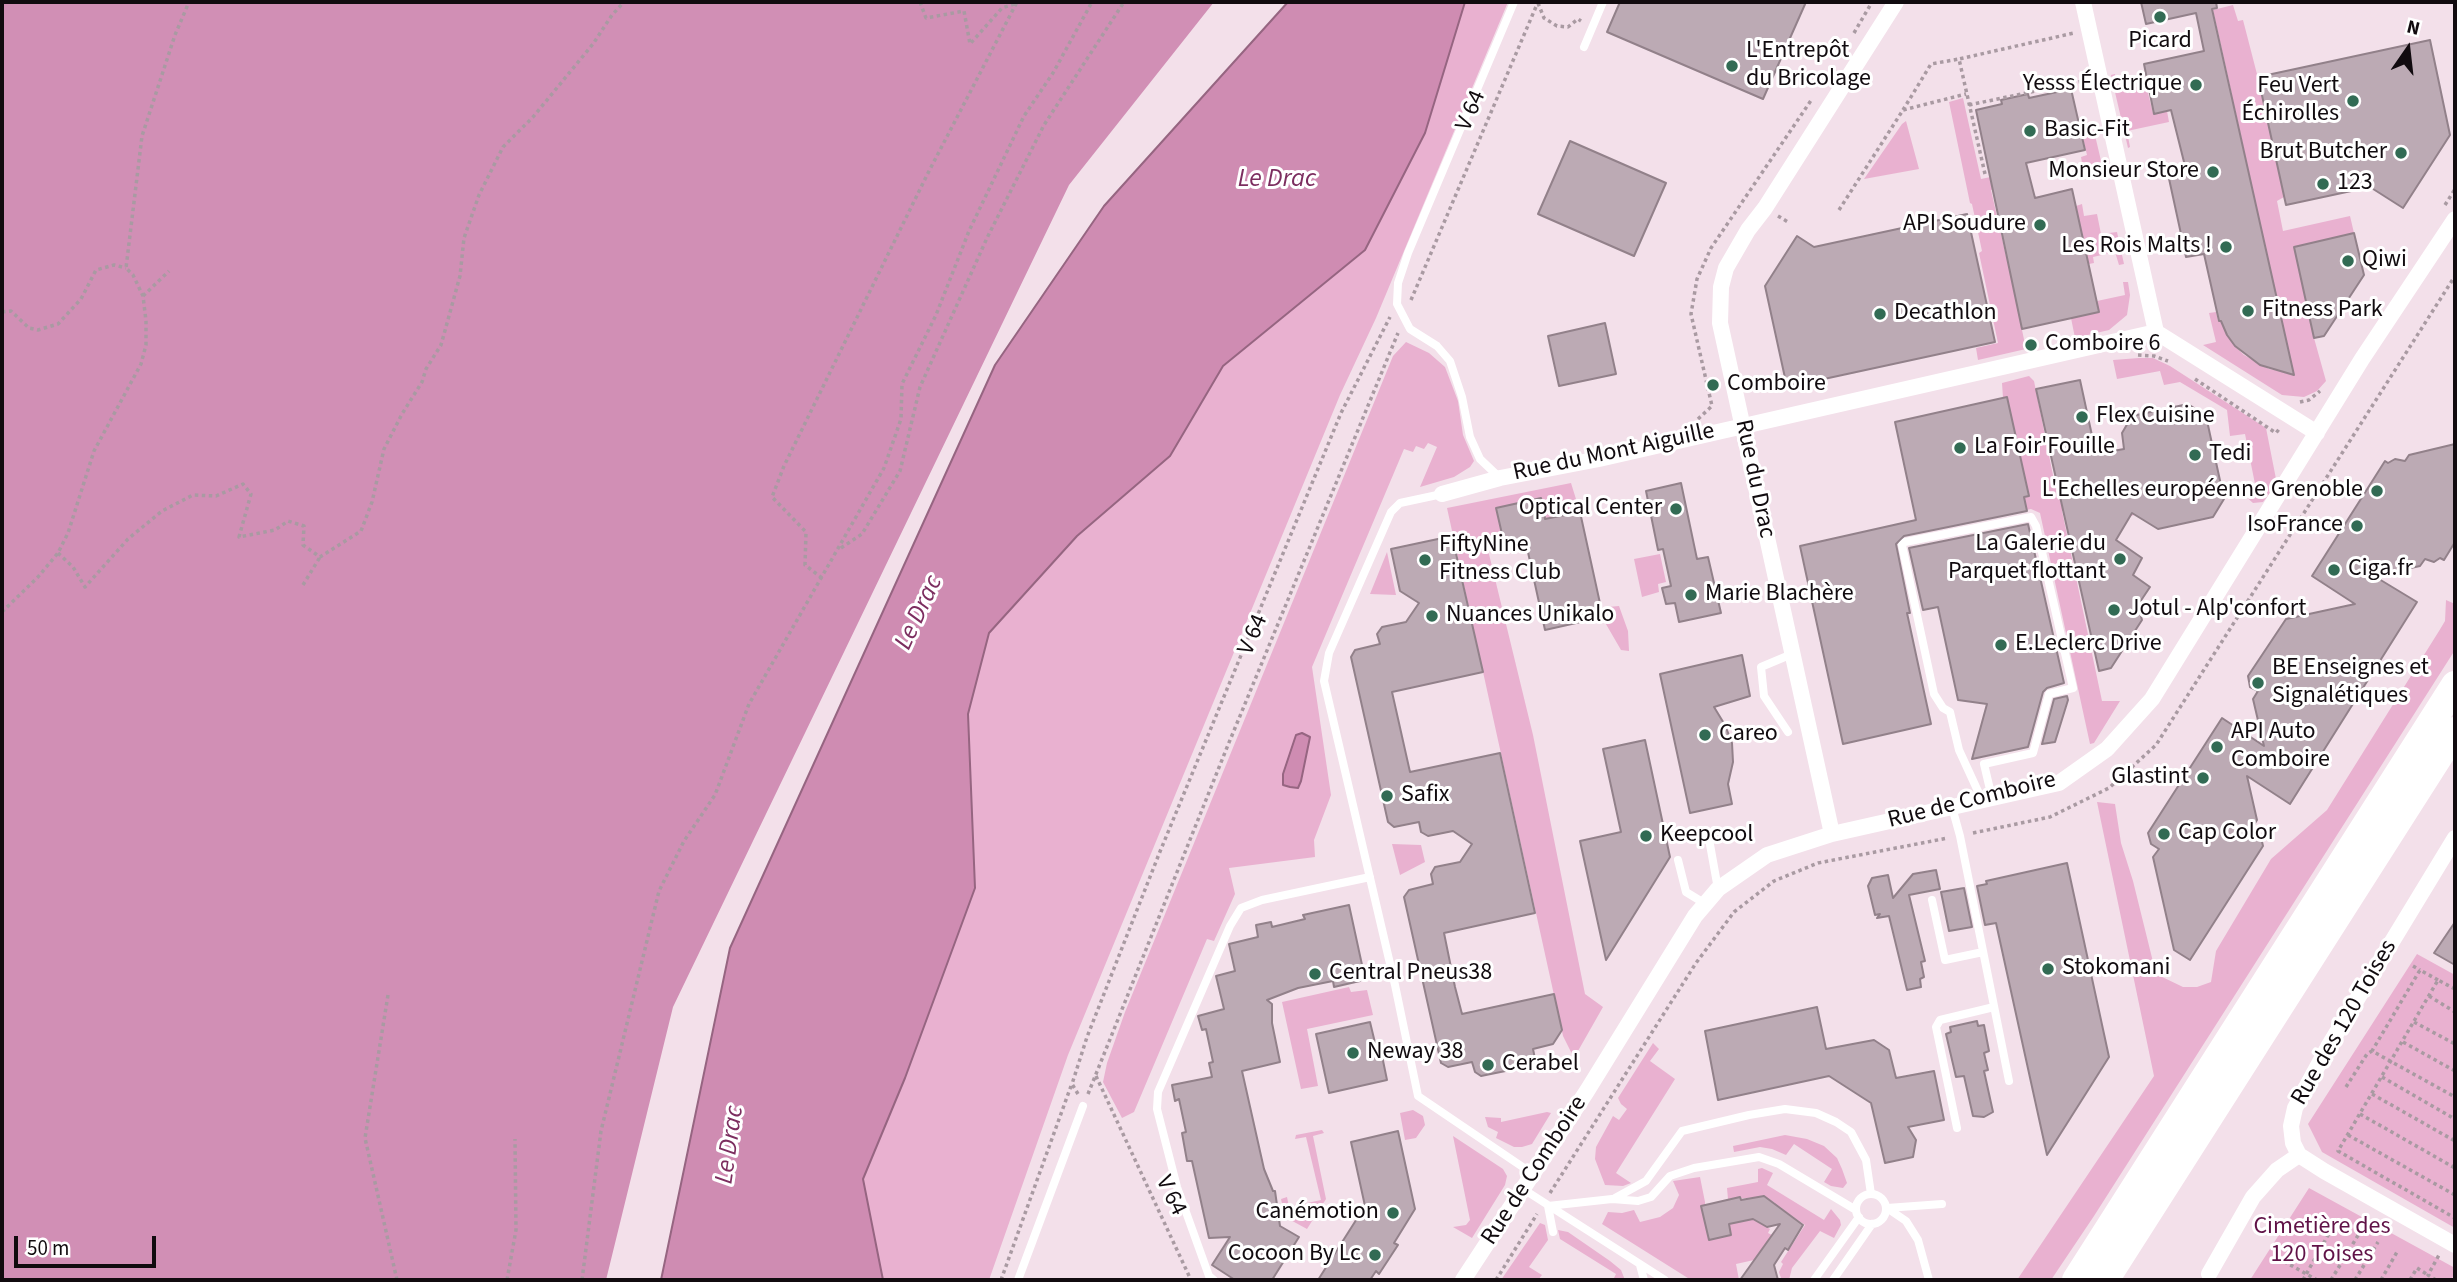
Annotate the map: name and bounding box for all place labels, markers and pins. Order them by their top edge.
marker: Picard [2152,9,2168,25]
place label: Picard [2128,28,2192,56]
place label: L'Entrepôt du Bricolage [1746,38,1871,94]
marker: L'Entrepôt du Bricolage [1724,58,1740,74]
place label: Yesss Électrique [2023,71,2182,99]
place label: Feu Vert Échirolles [2241,73,2339,129]
marker: Yesss Électrique [2188,77,2204,93]
marker: Feu Vert Échirolles [2345,93,2361,109]
place label: Basic-Fit [2044,117,2130,145]
marker: Basic-Fit [2022,123,2038,139]
place label: Brut Butcher [2259,139,2387,167]
marker: Brut Butcher [2393,145,2409,161]
place label: Monsieur Store [2048,158,2199,186]
marker: Monsieur Store [2205,164,2221,180]
place label: 123 [2337,170,2373,198]
marker: 123 [2315,176,2331,192]
place label: API Soudure [1903,211,2026,239]
marker: API Soudure [2032,217,2048,233]
place label: Les Rois Malts ! [2061,233,2212,261]
marker: Les Rois Malts ! [2218,239,2234,255]
place label: Qiwi [2362,247,2407,275]
marker: Qiwi [2340,253,2356,269]
place label: Fitness Park [2262,297,2383,325]
place label: Decathlon [1894,300,1997,328]
marker: Fitness Park [2240,303,2256,319]
marker: Decathlon [1872,306,1888,322]
place label: Comboire 6 [2045,331,2161,359]
marker: Comboire 6 [2023,337,2039,353]
place label: Comboire [1727,371,1826,399]
marker: Comboire [1705,377,1721,393]
place label: Flex Cuisine [2096,403,2215,431]
marker: Flex Cuisine [2074,409,2090,425]
place label: La Foir'Fouille [1974,434,2115,462]
marker: La Foir'Fouille [1952,440,1968,456]
place label: Tedi [2209,441,2251,469]
marker: Tedi [2187,447,2203,463]
place label: L'Echelles européenne Grenoble [2042,477,2363,505]
marker: L'Echelles européenne Grenoble [2369,483,2385,499]
place label: Optical Center [1519,495,1662,523]
marker: Optical Center [1668,501,1684,517]
place label: IsoFrance [2247,512,2343,540]
marker: IsoFrance [2349,518,2365,534]
place label: La Galerie du Parquet flottant [1948,531,2106,587]
place label: FiftyNine Fitness Club [1439,532,1561,588]
marker: La Galerie du Parquet flottant [2112,551,2128,567]
marker: FiftyNine Fitness Club [1417,552,1433,568]
place label: Ciga.fr [2348,556,2413,584]
marker: Ciga.fr [2326,562,2342,578]
place label: Marie Blachère [1705,581,1854,609]
marker: Marie Blachère [1683,587,1699,603]
place label: Jotul - Alp'confort [2128,596,2306,624]
place label: Nuances Unikalo [1446,602,1614,630]
marker: Jotul - Alp'confort [2106,602,2122,618]
marker: Nuances Unikalo [1424,608,1440,624]
place label: E.Leclerc Drive [2015,631,2162,659]
marker: E.Leclerc Drive [1993,637,2009,653]
place label: BE Enseignes et Signalétiques [2272,655,2429,711]
marker: BE Enseignes et Signalétiques [2250,675,2266,691]
place label: API Auto Comboire [2231,719,2330,775]
place label: Careo [1719,721,1778,749]
marker: Careo [1697,727,1713,743]
marker: API Auto Comboire [2209,739,2225,755]
place label: Glastint [2111,764,2189,792]
marker: Glastint [2195,770,2211,786]
place label: Safix [1401,782,1450,810]
marker: Safix [1379,788,1395,804]
place label: Cap Color [2178,820,2276,848]
place label: Keepcool [1660,822,1753,850]
marker: Cap Color [2156,826,2172,842]
marker: Keepcool [1638,828,1654,844]
place label: Stokomani [2062,955,2171,983]
place label: Central Pneus38 [1329,960,1492,988]
marker: Stokomani [2040,961,2056,977]
marker: Central Pneus38 [1307,966,1323,982]
place label: Neway 38 [1367,1039,1464,1067]
marker: Neway 38 [1345,1045,1361,1061]
place label: Cerabel [1502,1051,1579,1079]
marker: Cerabel [1480,1057,1496,1073]
place label: Canémotion [1256,1199,1379,1227]
marker: Canémotion [1385,1205,1401,1221]
place label: Cocoon By Lc [1228,1241,1361,1269]
marker: Cocoon By Lc [1367,1247,1383,1263]

